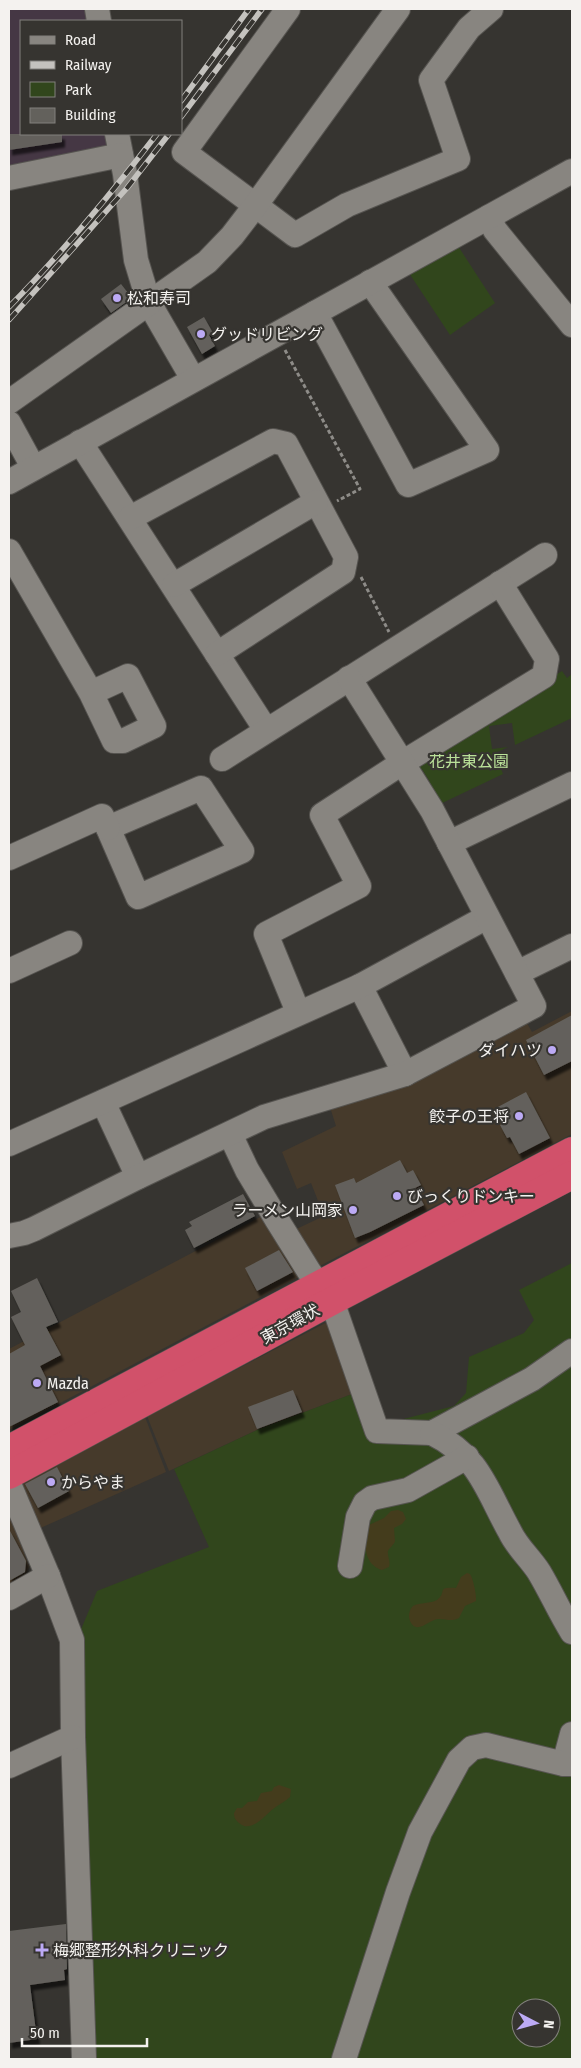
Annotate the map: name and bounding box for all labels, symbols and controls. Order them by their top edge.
legend [20,20,182,135]
text: Road [65,31,96,49]
text: Railway [65,56,112,74]
text: Park [65,81,92,99]
text: Building [65,106,116,124]
place label: 松和寿司 [127,289,191,308]
marker: 松和寿司 [111,292,123,304]
place label: グッドリビング [211,325,323,344]
marker: グッドリビング [195,328,207,340]
park label: 花井東公園 [429,752,509,771]
place label: ダイハツ [478,1041,542,1060]
marker: ダイハツ [546,1044,558,1056]
place label: 餃子の王将 [429,1107,509,1126]
marker: 餃子の王将 [513,1110,525,1122]
place label: びっくりドンキー [407,1187,535,1206]
marker: びっくりドンキー [391,1190,403,1202]
place label: ラーメン山岡家 [232,1201,343,1220]
marker: ラーメン山岡家 [347,1204,359,1216]
street label: 東京環状 [257,1300,323,1348]
place label: Mazda [47,1374,89,1393]
marker: Mazda [31,1377,43,1389]
place label: からやま [61,1473,125,1492]
marker: からやま [45,1476,57,1488]
place label: 梅郷整形外科クリニック [53,1941,229,1960]
marker: 梅郷整形外科クリニック [35,1943,49,1957]
north arrow [511,1998,561,2048]
scale bar [22,2016,148,2048]
text: N [540,2019,557,2029]
text: 50 m [30,2024,60,2042]

